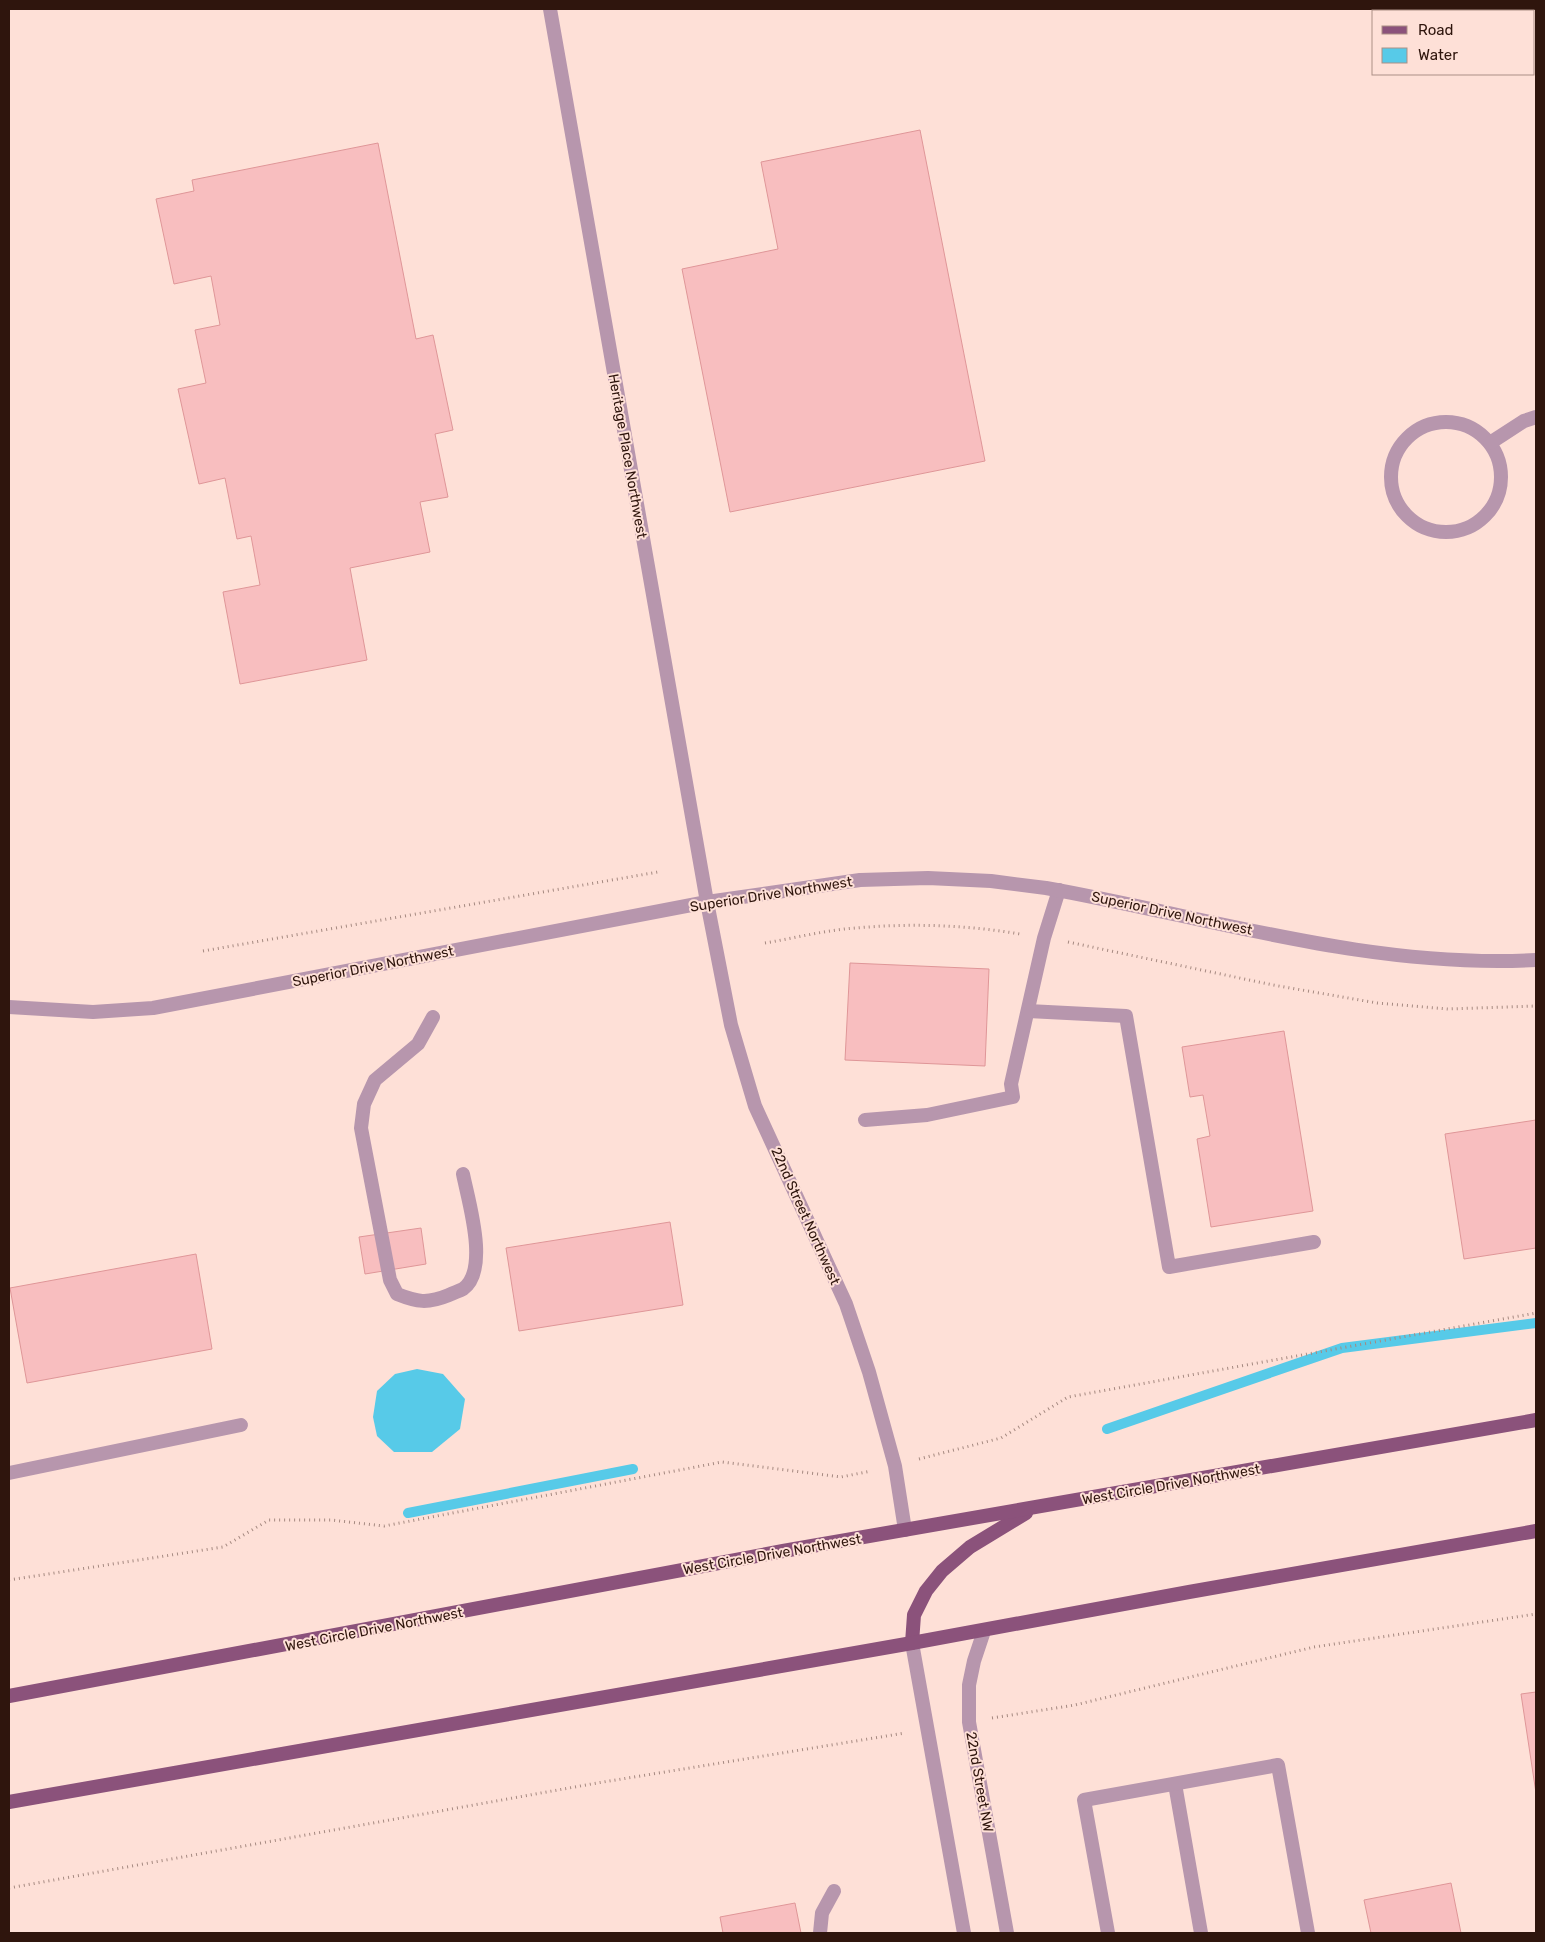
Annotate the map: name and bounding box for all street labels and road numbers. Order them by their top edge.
street label: Heritage Place Northwest [605,372,650,540]
street label: Superior Drive Northwest [689,873,854,916]
street label: Superior Drive Northwest [1090,888,1254,939]
street label: Superior Drive Northwest [291,942,456,990]
street label: 22nd Street Northwest [767,1145,844,1288]
street label: West Circle Drive Northwest [1081,1460,1262,1509]
street label: West Circle Drive Northwest [682,1530,863,1579]
street label: West Circle Drive Northwest [284,1604,465,1655]
street label: 22nd Street NW [962,1731,997,1834]

